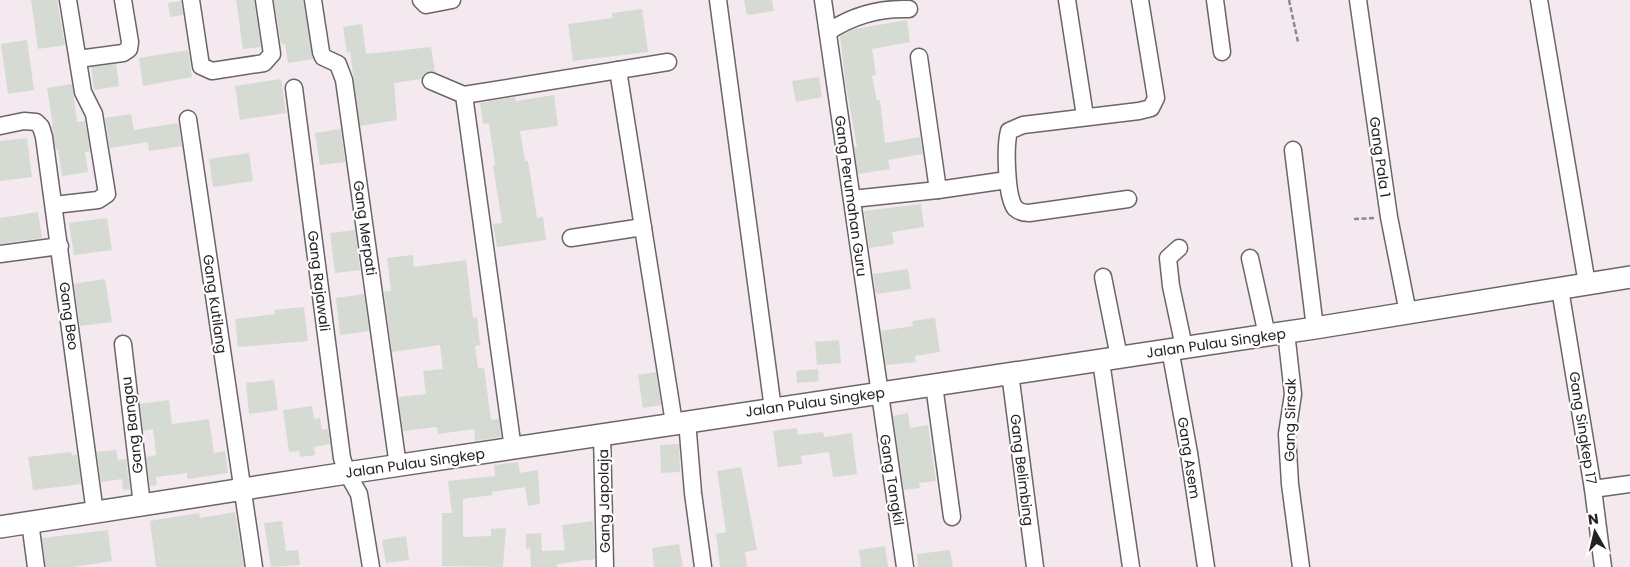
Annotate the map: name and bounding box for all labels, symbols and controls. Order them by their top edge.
street label: Gang Perumahan Guru [830,114,872,278]
street label: Gang Pala 1 [1364,115,1396,199]
street label: Gang Merpati [348,179,382,277]
street label: Gang Rajawali [303,230,335,332]
street label: Gang Kutilang [198,253,232,355]
street label: Gang Beo [54,281,84,351]
street label: Jalan Pulau Singkep [1145,323,1287,363]
street label: Gang Singkep 17 [1564,370,1602,486]
street label: Gang Bangau [116,375,148,475]
street label: Gang Sirsak [1279,377,1301,462]
street label: Jalan Pulau Singkep [744,382,886,422]
street label: Gang Belimbing [1005,413,1039,527]
street label: Gang Asem [1173,416,1205,500]
street label: Gang Tangkil [875,433,909,527]
street label: Jalan Pulau Singkep [344,443,486,483]
street label: Gang Japolaja [593,449,615,553]
north arrow [1570,507,1620,557]
text: N [1587,508,1600,530]

